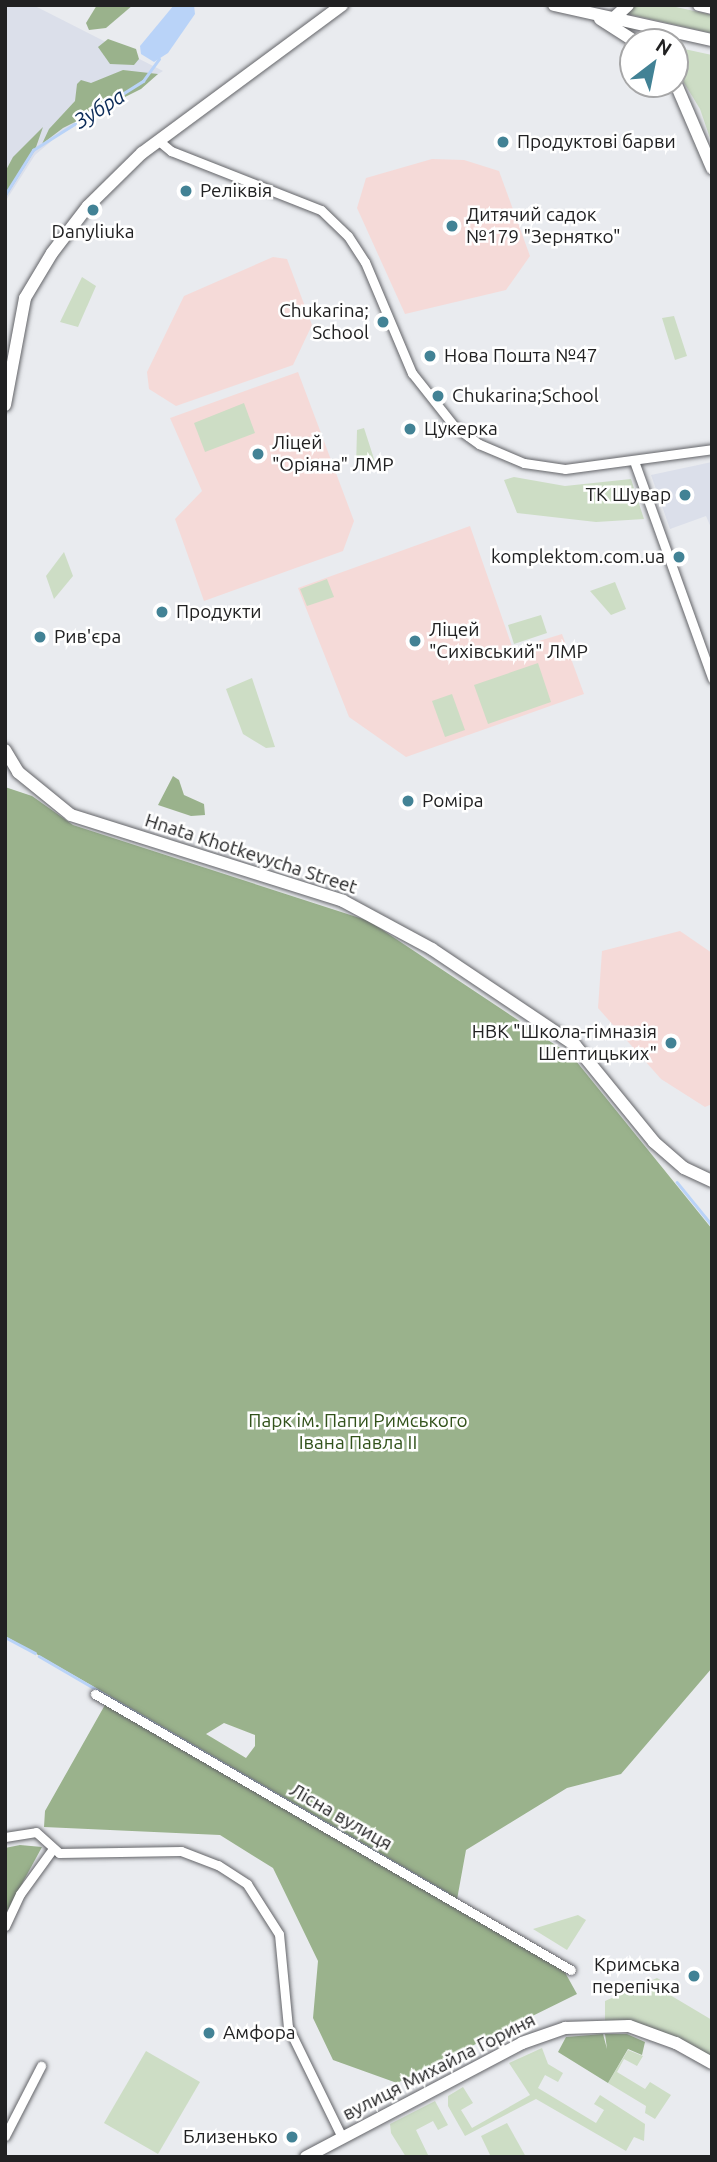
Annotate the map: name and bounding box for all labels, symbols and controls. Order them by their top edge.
north arrow [619,28,689,98]
text: N [652,34,676,60]
water label: Зубра [69,83,129,133]
place label: Продуктові барви [517,131,676,153]
marker: Продуктові барви [495,134,511,150]
place label: Реліквія [200,180,272,202]
marker: Реліквія [178,183,194,199]
marker: Danyliuka [85,202,101,218]
place label: Дитячий садок №179 "Зернятко" [466,204,621,248]
marker: Дитячий садок №179 "Зернятко" [444,218,460,234]
place label: Danyliuka [52,221,134,243]
place label: Chukarina; School [279,300,369,344]
marker: Chukarina; School [375,314,391,330]
place label: Нова Пошта №47 [444,345,597,367]
marker: Нова Пошта №47 [422,348,438,364]
place label: Chukarina;School [452,385,599,407]
marker: Chukarina;School [430,388,446,404]
place label: Цукерка [424,418,498,440]
marker: Цукерка [402,421,418,437]
place label: Ліцей "Оріяна" ЛМР [272,432,394,476]
marker: Ліцей "Оріяна" ЛМР [250,446,266,462]
place label: ТК Шувар [586,484,671,506]
marker: ТК Шувар [677,487,693,503]
place label: komplektom.com.ua [491,546,665,568]
marker: komplektom.com.ua [671,549,687,565]
place label: Продукти [176,601,262,623]
marker: Продукти [154,604,170,620]
place label: Ліцей "Сихівський" ЛМР [429,619,588,663]
place label: Рив'єра [54,626,121,648]
marker: Рив'єра [32,629,48,645]
marker: Ліцей "Сихівський" ЛМР [407,633,423,649]
place label: Роміра [422,790,484,812]
marker: Роміра [400,793,416,809]
street label: Hnata Khotkevycha Street [142,809,360,899]
place label: НВК "Школа-гімназія Шептицьких" [472,1021,657,1065]
marker: НВК "Школа-гімназія Шептицьких" [663,1035,679,1051]
park label: Парк ім. Папи Римського Івана Павла ІІ [248,1410,468,1454]
street label: Лісна вулиця [286,1778,396,1856]
place label: Кримська перепічка [592,1954,680,1998]
marker: Кримська перепічка [686,1968,702,1984]
street label: вулиця Михайла Гориня [339,2008,539,2126]
place label: Амфора [223,2022,296,2044]
marker: Амфора [201,2025,217,2041]
place label: Близенько [183,2126,278,2148]
marker: Близенько [284,2129,300,2145]

